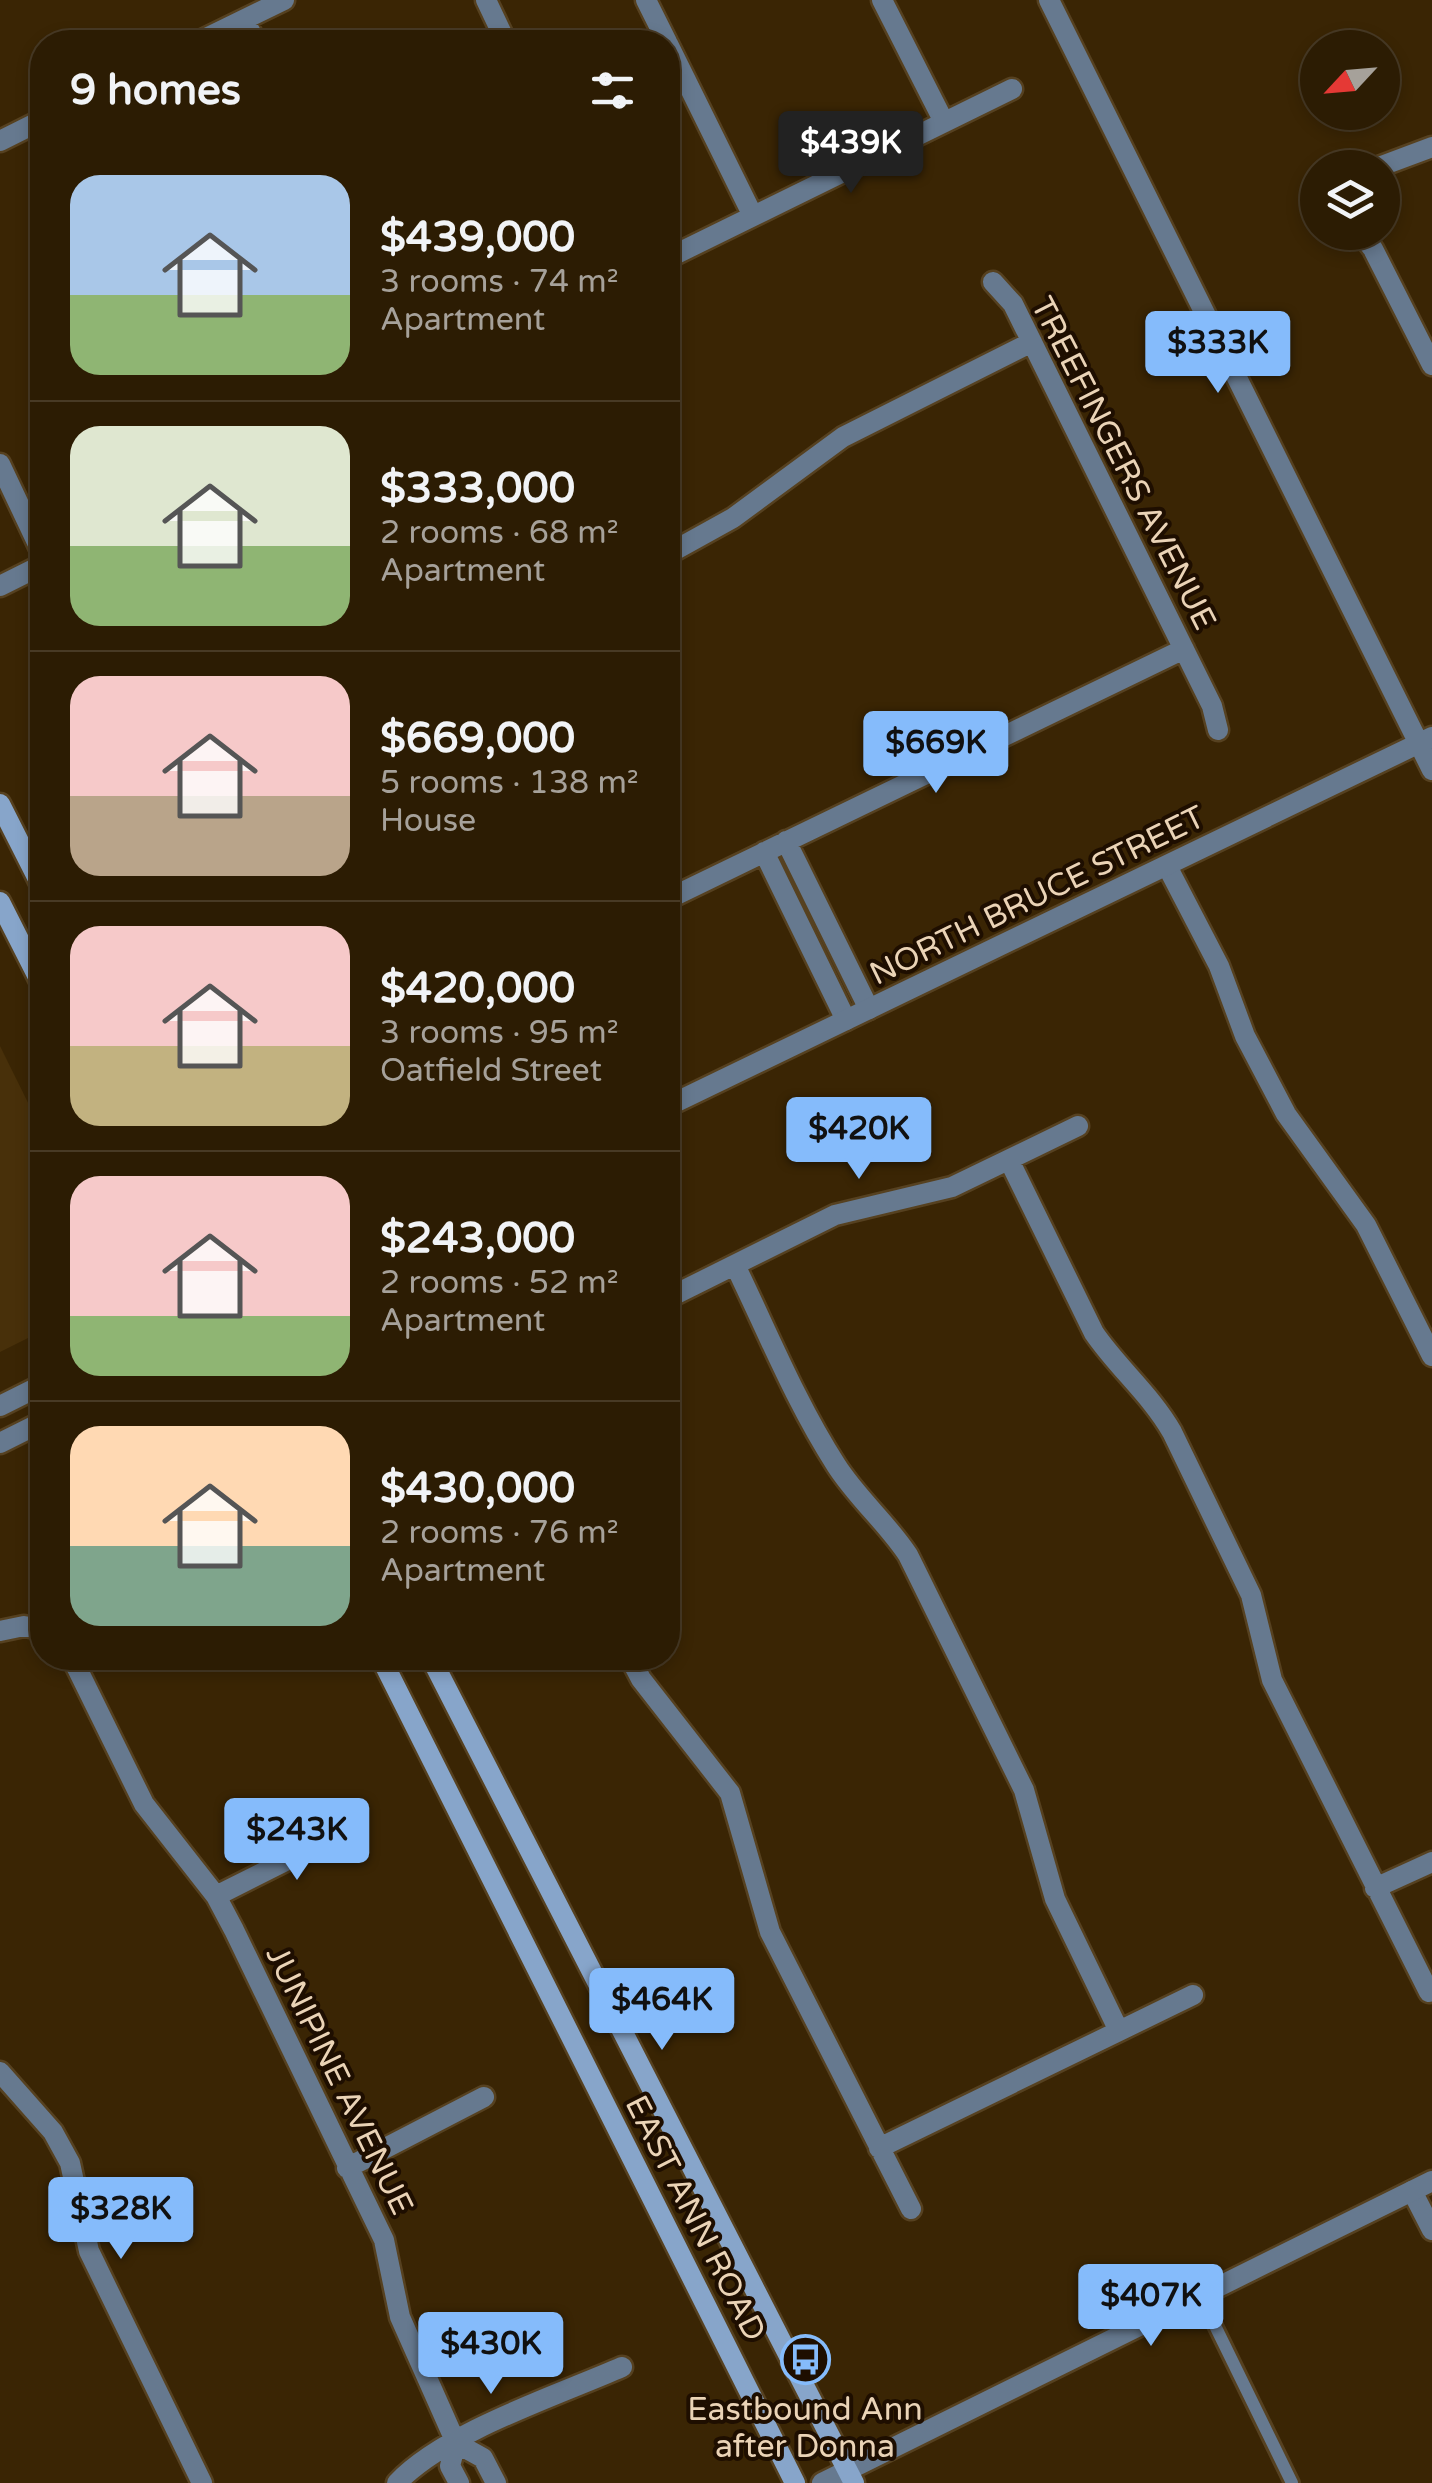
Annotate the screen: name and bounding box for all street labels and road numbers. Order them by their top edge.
street label: TREEFINGERS AVENUE [1023,291,1224,636]
street label: NORTH BRUCE STREET [864,798,1211,994]
street label: JUNIPINE AVENUE [257,1940,421,2221]
street label: EAST ANN ROAD [617,2089,773,2348]

